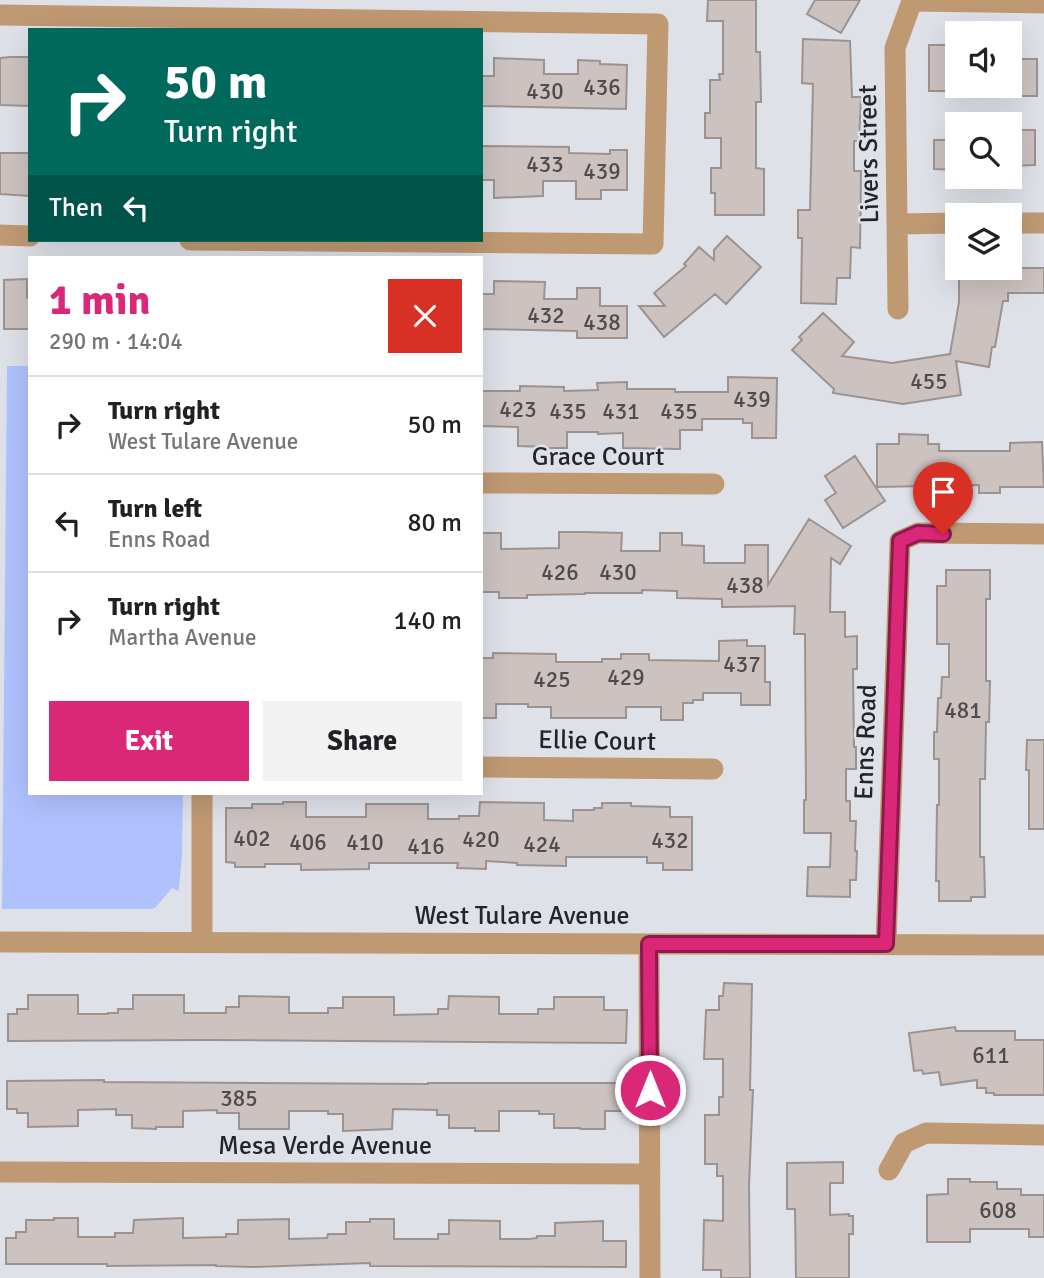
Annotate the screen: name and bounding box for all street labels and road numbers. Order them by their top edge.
street label: Livers Street [852,84,886,224]
street label: Grace Court [532,441,664,473]
street label: Enns Road [848,684,884,800]
street label: Ellie Court [538,724,656,758]
street label: West Tulare Avenue [414,900,630,932]
street label: Mesa Verde Avenue [218,1130,432,1162]

